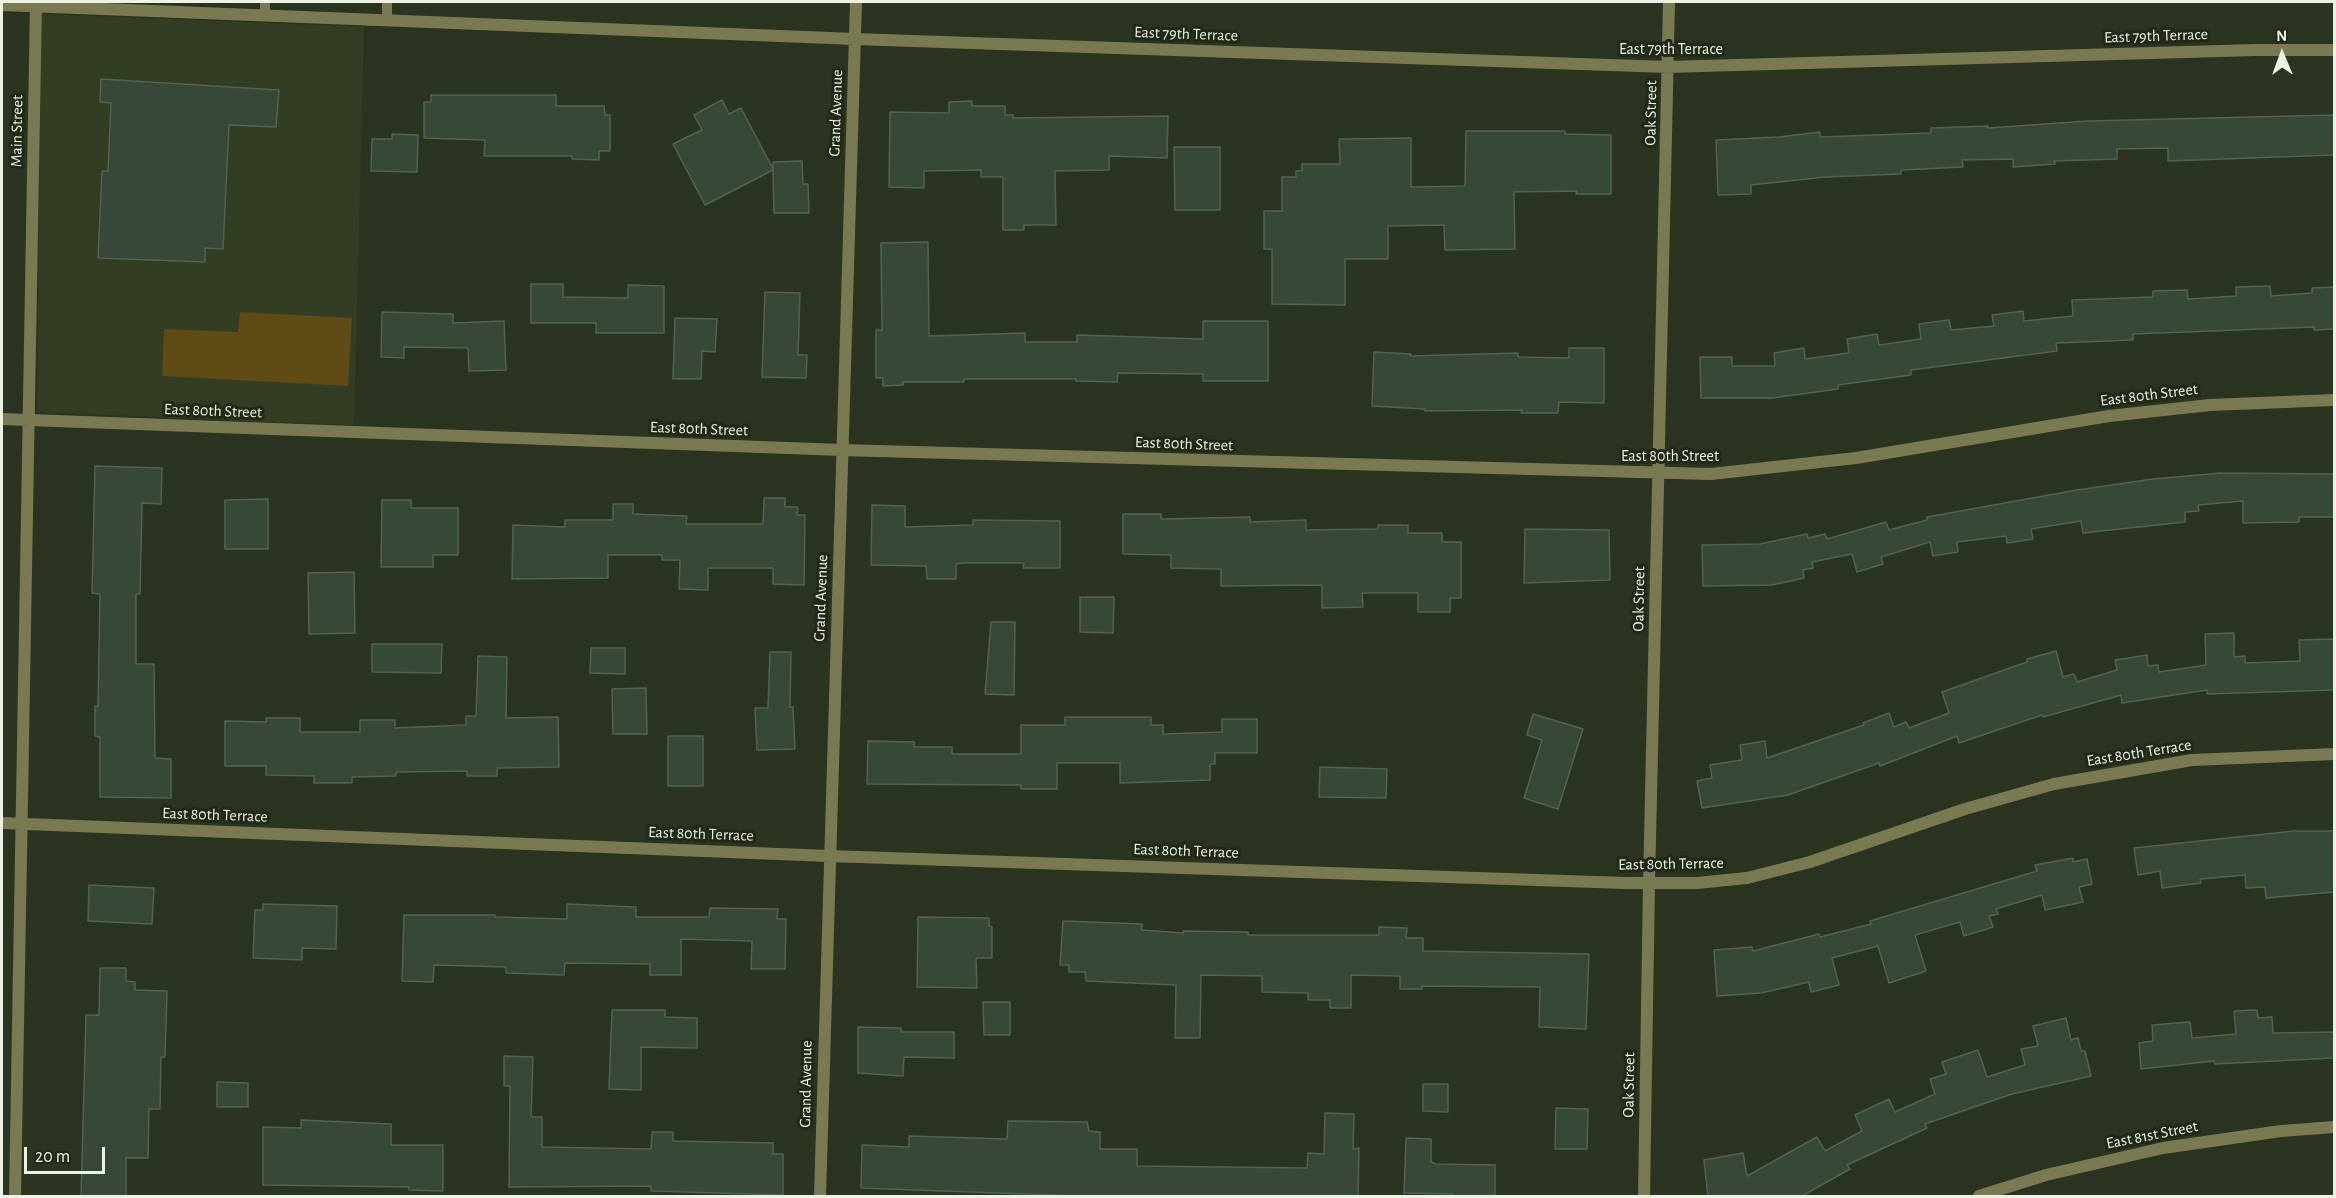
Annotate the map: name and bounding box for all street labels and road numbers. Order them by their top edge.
street label: East 79th Terrace [1134,23,1238,45]
street label: East 79th Terrace [2104,25,2208,47]
street label: East 79th Terrace [1619,39,1723,59]
street label: Grand Avenue [825,69,847,157]
street label: Oak Street [1641,80,1661,146]
street label: Main Street [7,95,27,167]
street label: East 80th Street [2099,379,2199,411]
street label: East 80th Street [164,400,262,422]
street label: East 80th Street [650,418,748,440]
street label: East 80th Street [1135,433,1233,455]
street label: East 80th Street [1621,446,1719,466]
street label: Grand Avenue [810,554,832,642]
street label: Oak Street [1629,566,1649,632]
street label: East 80th Terrace [2085,735,2193,771]
street label: East 80th Terrace [162,804,268,826]
street label: East 80th Terrace [648,823,754,845]
street label: East 80th Terrace [1133,840,1239,862]
street label: East 80th Terrace [1618,853,1724,875]
street label: Grand Avenue [796,1040,816,1128]
street label: Oak Street [1619,1052,1639,1118]
street label: East 81st Street [2105,1117,2199,1153]

